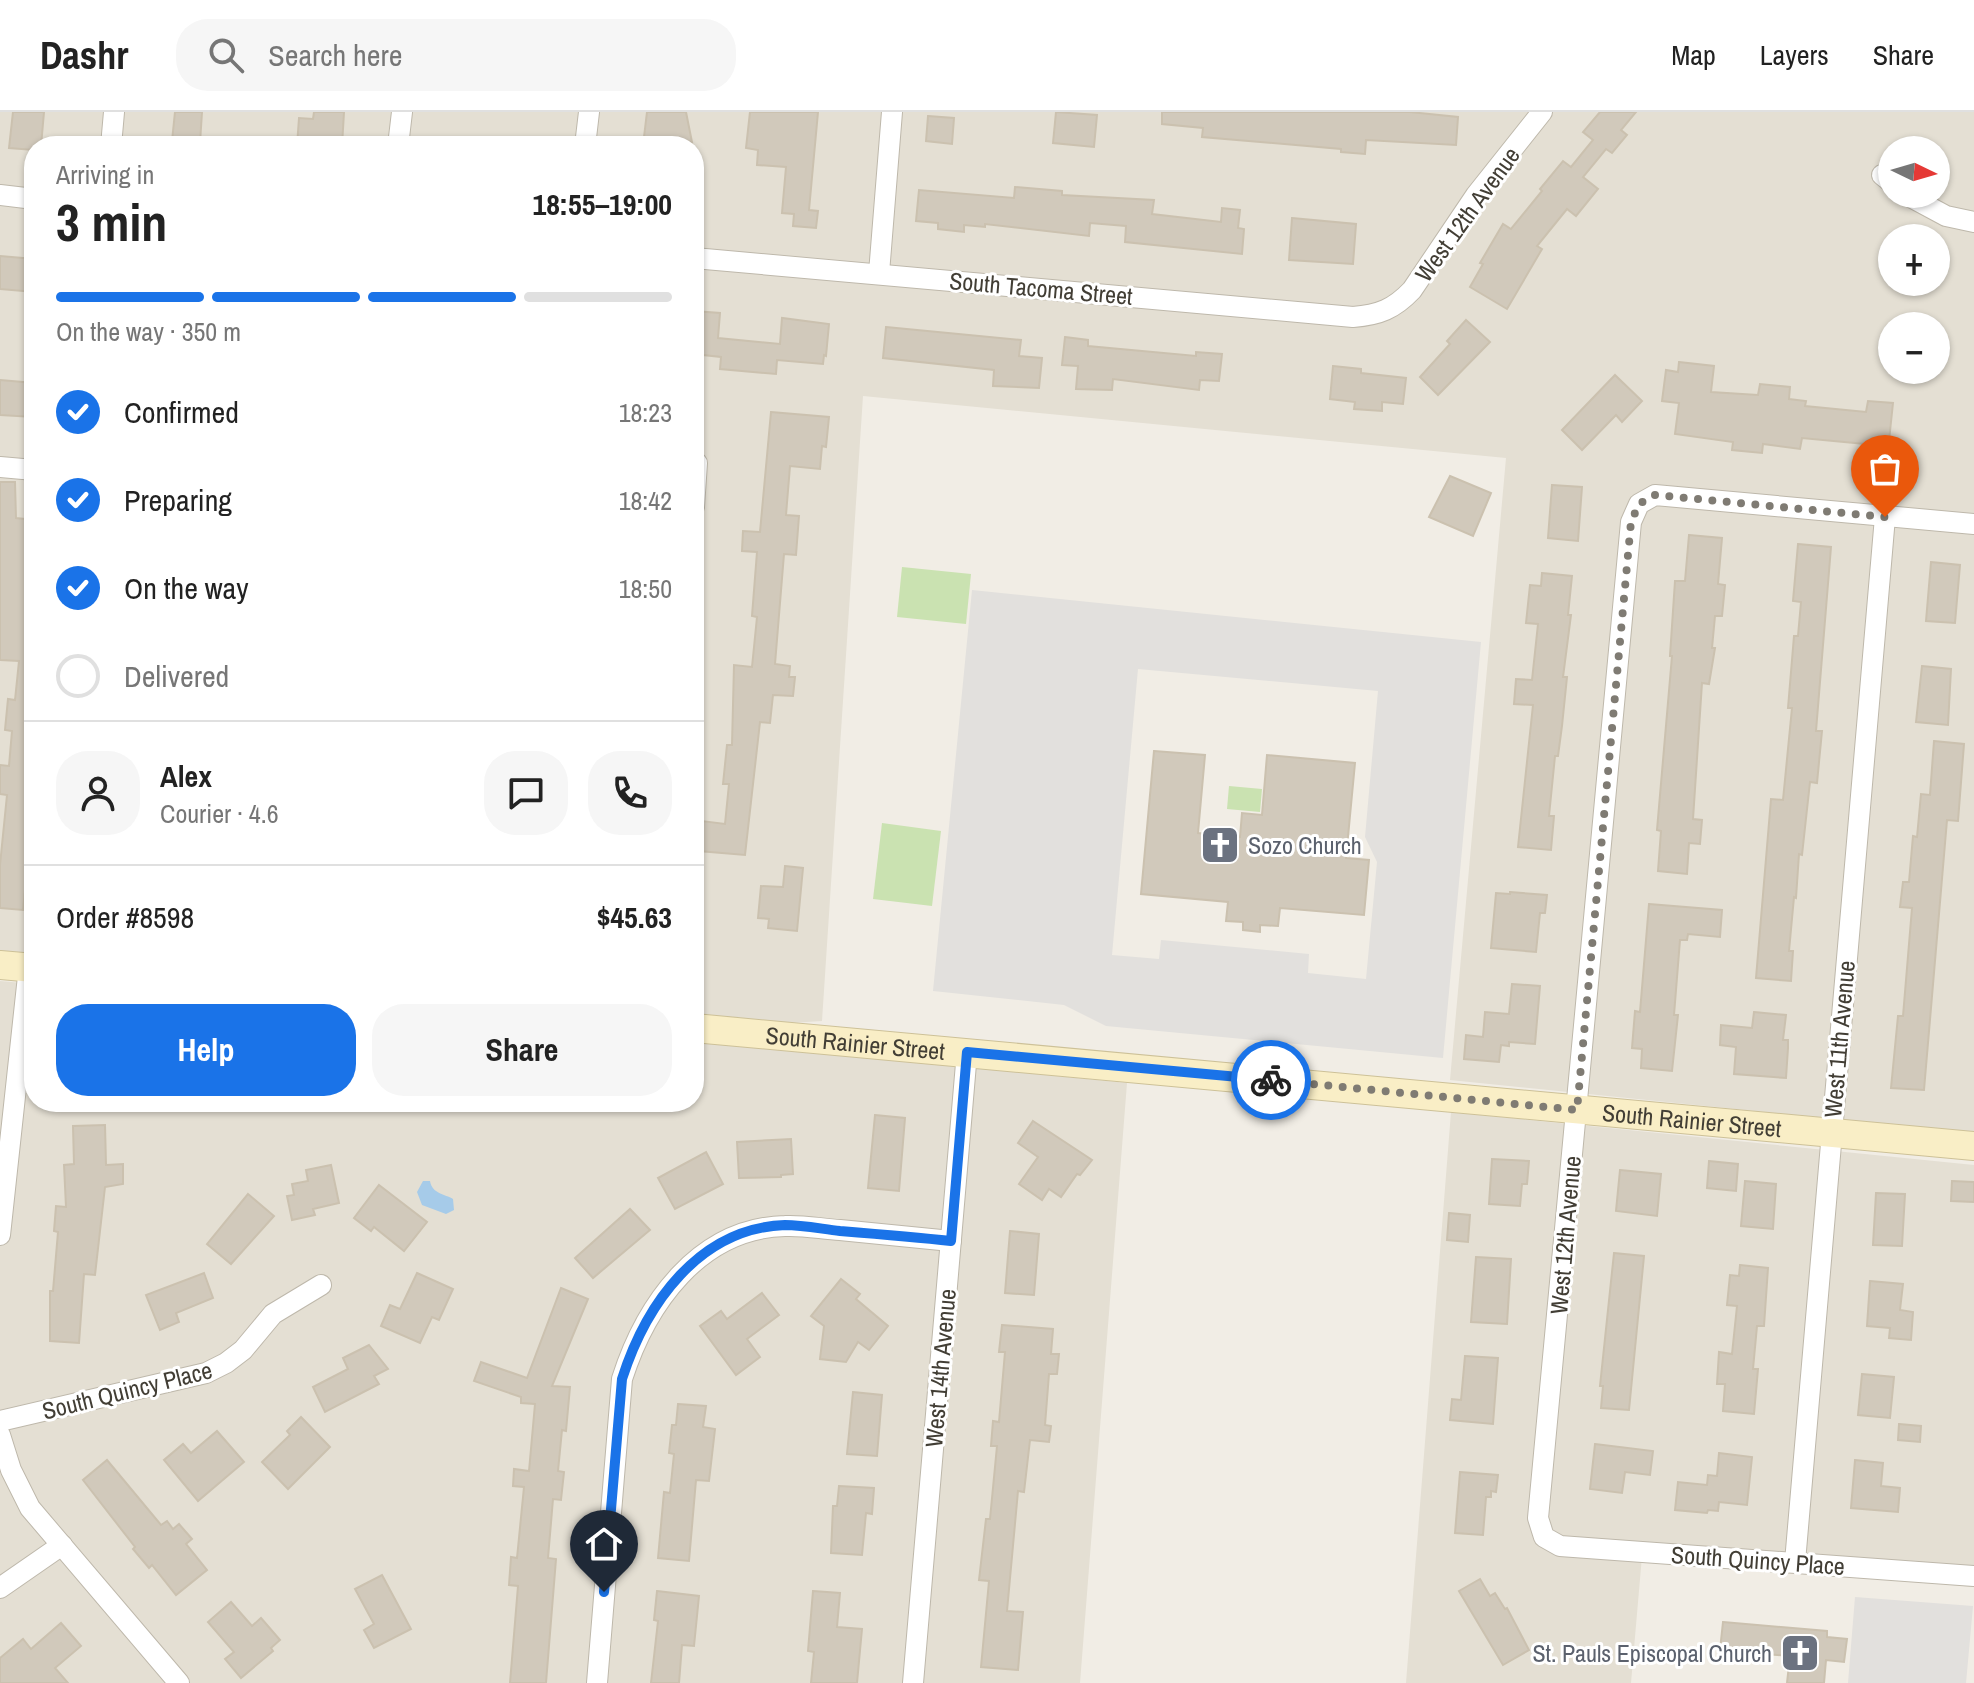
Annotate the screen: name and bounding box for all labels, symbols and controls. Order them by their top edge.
search box [176,19,736,91]
text: Dashr [40,30,128,81]
icon: search [204,33,248,77]
text: Search here [268,35,402,75]
text: Map [1671,36,1716,74]
text: Layers [1760,36,1829,74]
text: Share [1873,36,1934,74]
north arrow [1878,136,1950,208]
map controls [1878,136,1950,384]
street label: West 12th Avenue [1407,140,1527,288]
text: Arriving in [56,157,154,192]
text: 18:55–19:00 [533,184,672,224]
text: 3 min [56,187,167,257]
button: + [1878,224,1950,296]
street label: South Tacoma Street [948,264,1134,312]
button: − [1878,312,1950,384]
text: On the way · 350 m [56,314,241,349]
icon: check [56,390,100,434]
text: Confirmed [124,392,239,432]
text: 18:23 [619,395,672,430]
pin [1851,435,1919,517]
icon: bag [1863,447,1907,491]
icon: check [56,478,100,522]
text: Preparing [124,480,232,520]
text: 18:42 [619,483,672,518]
icon: check [56,566,100,610]
text: On the way [124,568,248,608]
text: 18:50 [619,571,672,606]
text: Delivered [124,656,229,696]
button: person [56,751,140,835]
button: chat [484,751,568,835]
button: phone [588,751,672,835]
text: Alex [160,756,212,796]
text: Courier · 4.6 [160,796,279,831]
church icon: Sozo Church [1199,824,1241,866]
place label: Sozo Church [1248,829,1362,861]
text: Order #8598 [56,897,194,937]
text: $45.63 [597,897,672,937]
street label: West 11th Avenue [1816,959,1862,1119]
button: Help [56,1004,356,1096]
button: Share [372,1004,672,1096]
street label: South Rainier Street [764,1019,947,1067]
courier [1231,1040,1311,1120]
icon: bike [1249,1058,1293,1102]
street label: South Rainier Street [1601,1096,1783,1144]
street label: West 12th Avenue [1542,1154,1588,1316]
street label: West 14th Avenue [917,1287,963,1449]
street label: South Quincy Place [39,1353,215,1427]
pin [570,1510,638,1592]
icon: home [582,1522,626,1566]
street label: South Quincy Place [1670,1538,1846,1582]
church icon: St. Pauls Episcopal Church [1779,1632,1821,1674]
place label: St. Pauls Episcopal Church [1532,1637,1772,1669]

